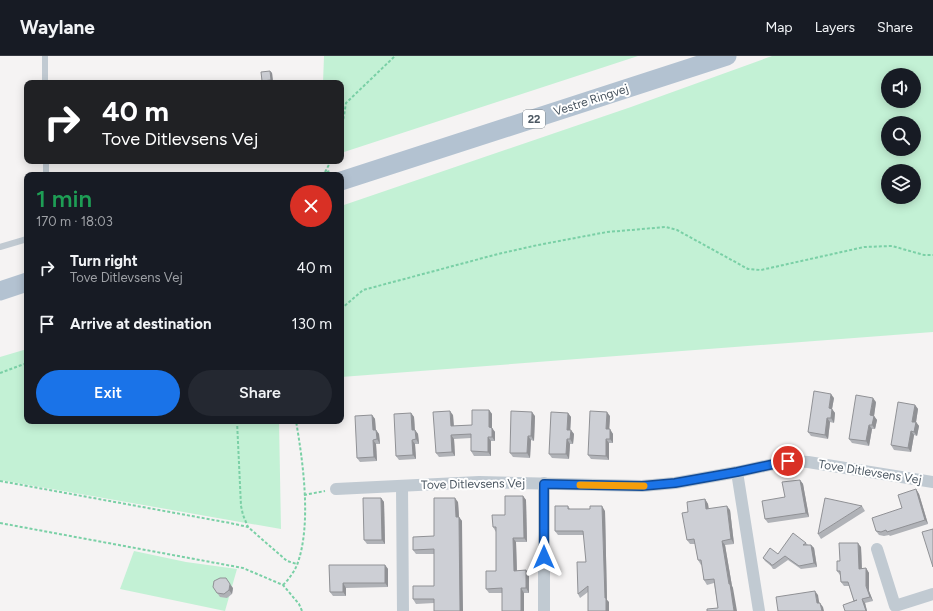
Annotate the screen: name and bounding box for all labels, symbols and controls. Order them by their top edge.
text: Waylane [20,16,95,39]
text: Map [765,19,793,36]
text: Layers [815,19,855,36]
text: Share [877,19,913,36]
map controls [881,68,921,204]
button: sound [881,68,921,108]
street label: Vestre Ringvej [552,81,630,119]
text: 40 m [102,94,169,128]
icon: right [36,96,88,148]
road number: 22 [523,110,545,128]
button: search [881,116,921,156]
text: Tove Ditlevsens Vej [102,128,258,150]
button: layers [881,164,921,204]
text: 1 min [36,184,92,213]
button: close [290,185,332,227]
text: 170 m · 18:03 [36,214,113,229]
text: Turn right [70,252,138,270]
icon: right [36,257,58,279]
text: 40 m [297,259,332,277]
text: Tove Ditlevsens Vej [70,270,183,285]
icon: arrive [36,313,58,335]
text: Arrive at destination [70,315,211,333]
text: 130 m [292,315,332,333]
button: Exit [36,370,180,416]
button: Share [188,370,332,416]
pin [771,444,805,478]
icon: arrive [777,450,799,472]
street label: Tove Ditlevsens Vej [817,457,923,487]
street label: Tove Ditlevsens Vej [421,476,525,492]
position arrow [523,536,565,578]

